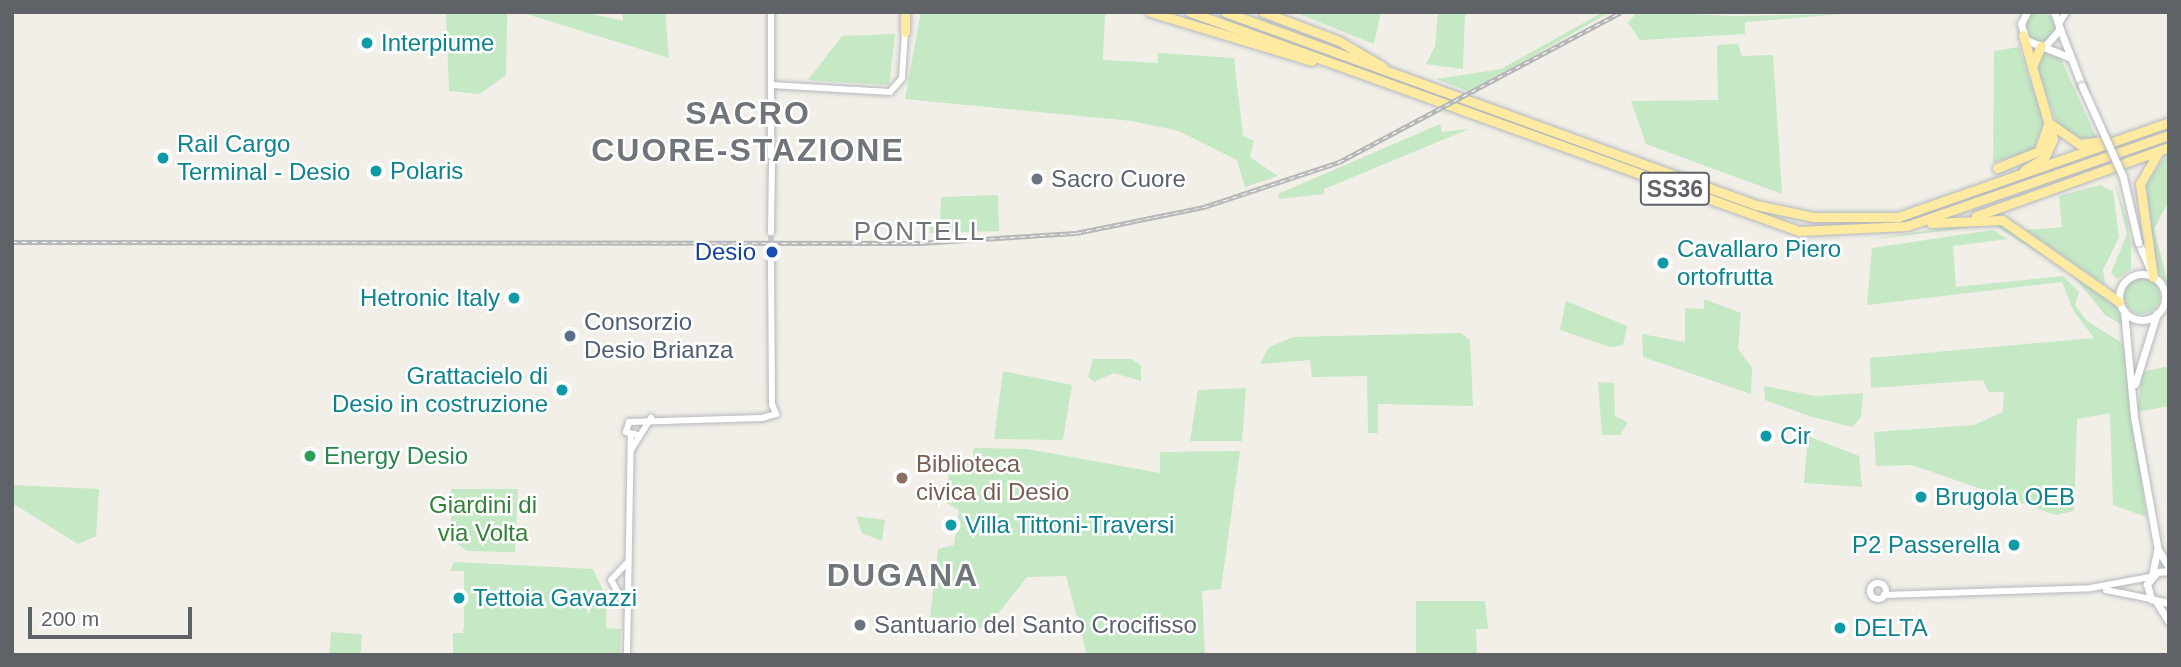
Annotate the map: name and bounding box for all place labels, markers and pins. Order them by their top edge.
place label: Interpiume [381,29,494,57]
marker: Interpiume [359,35,375,51]
place label: Rail Cargo Terminal - Desio [177,130,350,186]
marker: Rail Cargo Terminal - Desio [155,150,171,166]
place label: Polaris [390,157,463,185]
marker: Polaris [368,163,384,179]
place label: Sacro Cuore [1051,165,1186,193]
marker: Sacro Cuore [1029,171,1045,187]
place label: Cavallaro Piero ortofrutta [1677,235,1841,291]
place label: Desio [695,238,756,266]
marker: Desio [762,242,782,262]
marker: Cavallaro Piero ortofrutta [1655,255,1671,271]
place label: Hetronic Italy [360,284,500,312]
marker: Hetronic Italy [506,290,522,306]
place label: Consorzio Desio Brianza [584,308,733,364]
marker: Consorzio Desio Brianza [562,328,578,344]
place label: Grattacielo di Desio in costruzione [332,362,548,418]
marker: Grattacielo di Desio in costruzione [554,382,570,398]
place label: Cir [1780,422,1811,450]
marker: Cir [1758,428,1774,444]
place label: Energy Desio [324,442,468,470]
marker: Energy Desio [302,448,318,464]
place label: Biblioteca civica di Desio [916,450,1069,506]
marker: Biblioteca civica di Desio [894,470,910,486]
place label: Brugola OEB [1935,483,2075,511]
marker: Brugola OEB [1913,489,1929,505]
place label: Villa Tittoni-Traversi [965,511,1175,539]
marker: Villa Tittoni-Traversi [943,517,959,533]
place label: P2 Passerella [1852,531,2000,559]
marker: P2 Passerella [2006,537,2022,553]
place label: Tettoia Gavazzi [473,584,637,612]
marker: Tettoia Gavazzi [451,590,467,606]
place label: Santuario del Santo Crocifisso [874,611,1197,639]
place label: DELTA [1854,614,1928,642]
marker: Santuario del Santo Crocifisso [852,617,868,633]
marker: DELTA [1832,620,1848,636]

